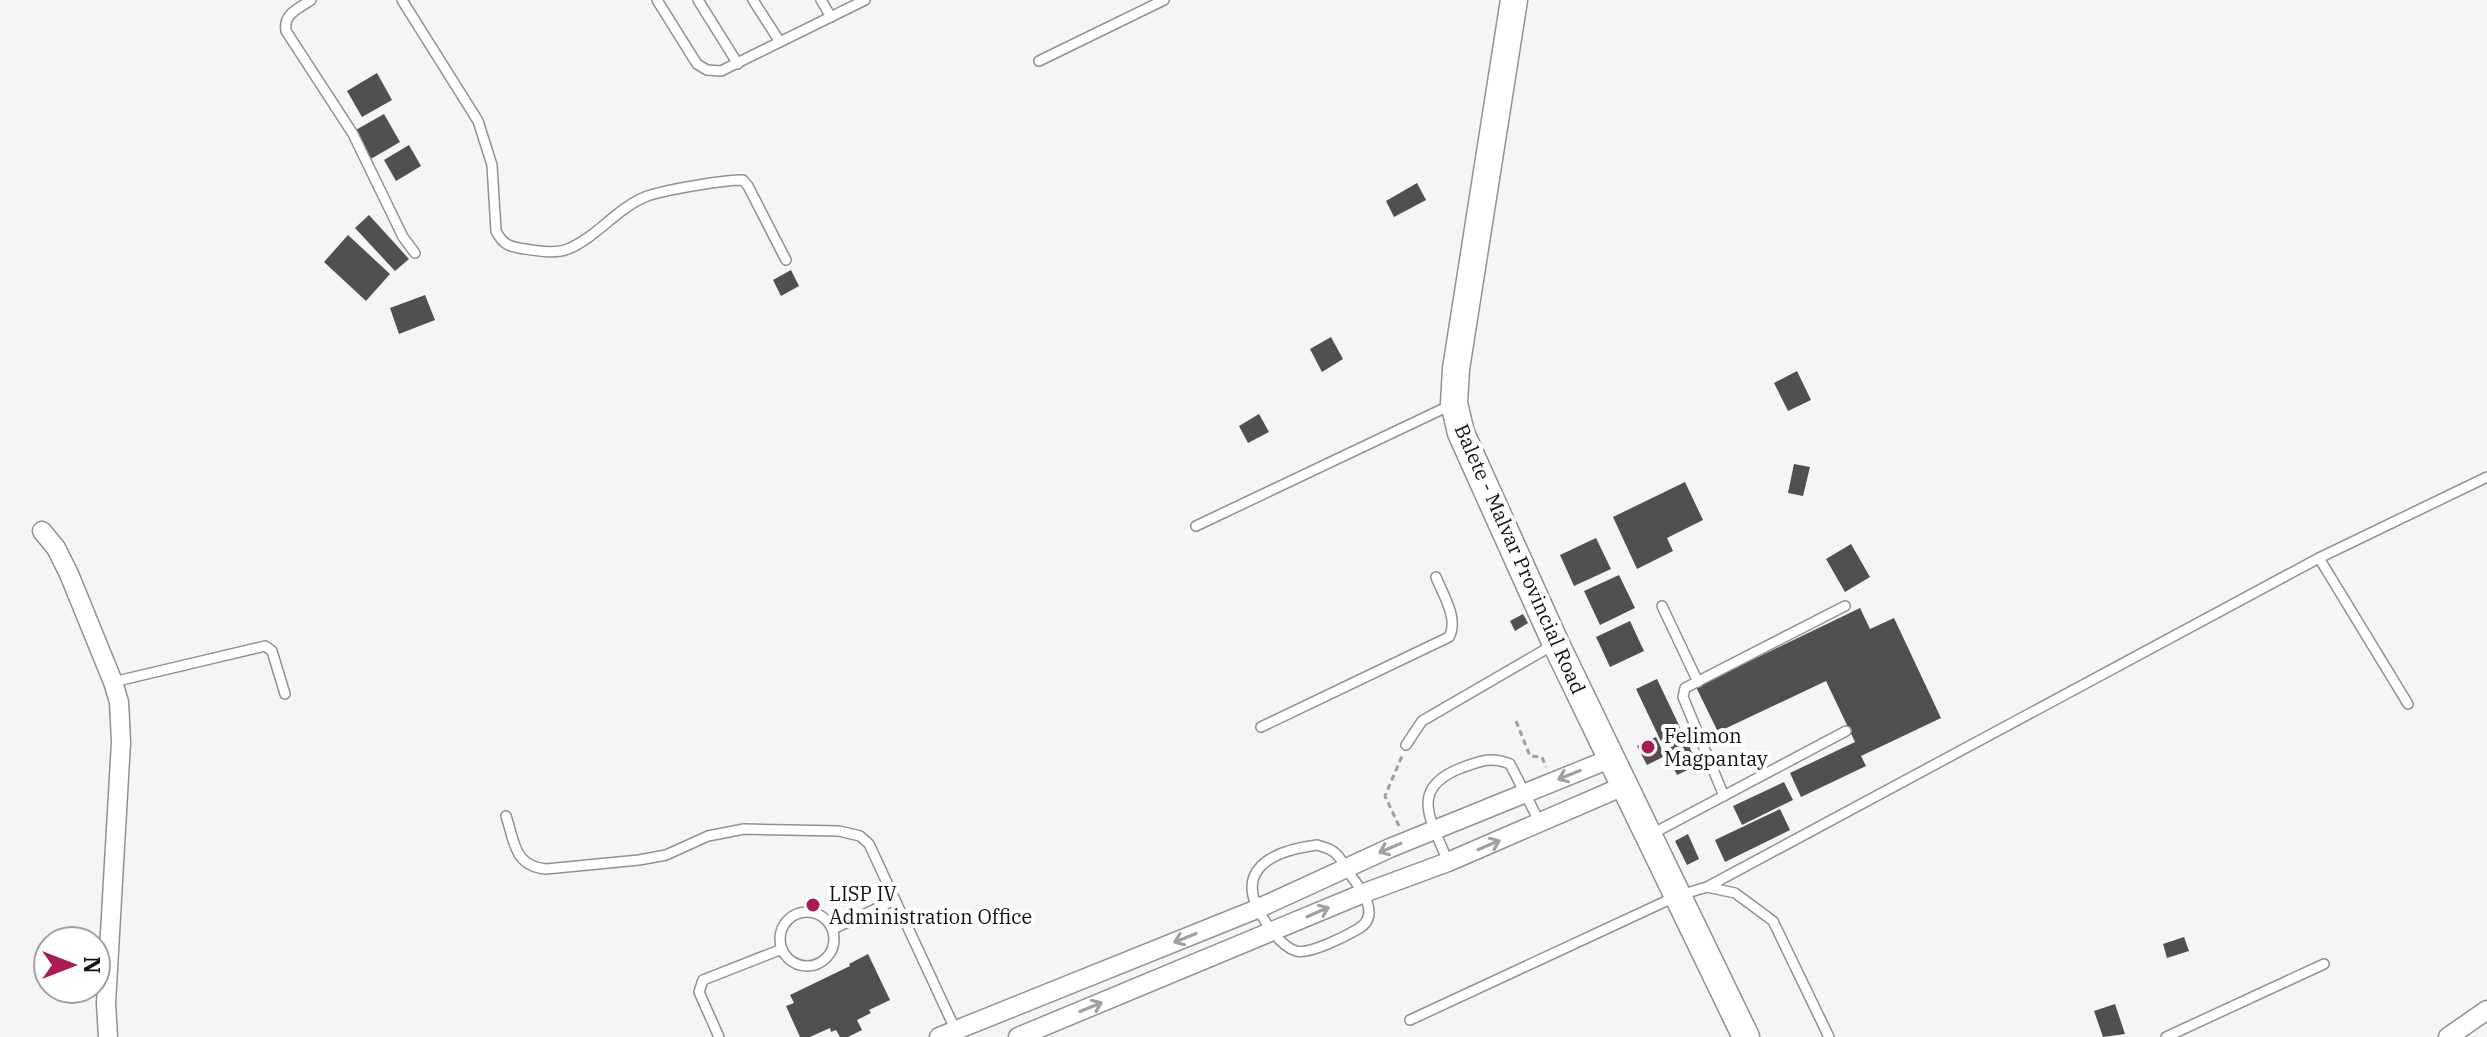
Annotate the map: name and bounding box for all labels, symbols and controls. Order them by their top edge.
street label: Balete - Malvar Provincial Road [1449,419,1592,698]
place label: Felimon Magpantay [1664,722,1768,772]
marker: Felimon Magpantay [1639,738,1657,756]
one-way arrow [1557,769,1582,783]
one-way arrow [1476,837,1501,851]
one-way arrow [1379,842,1403,857]
place label: LISP IV Administration Office [829,880,1032,930]
marker: LISP IV Administration Office [804,896,822,914]
one-way arrow [1305,904,1330,919]
north arrow [32,925,112,1005]
one-way arrow [1173,932,1198,946]
text: N [78,956,107,974]
one-way arrow [1078,999,1103,1014]

